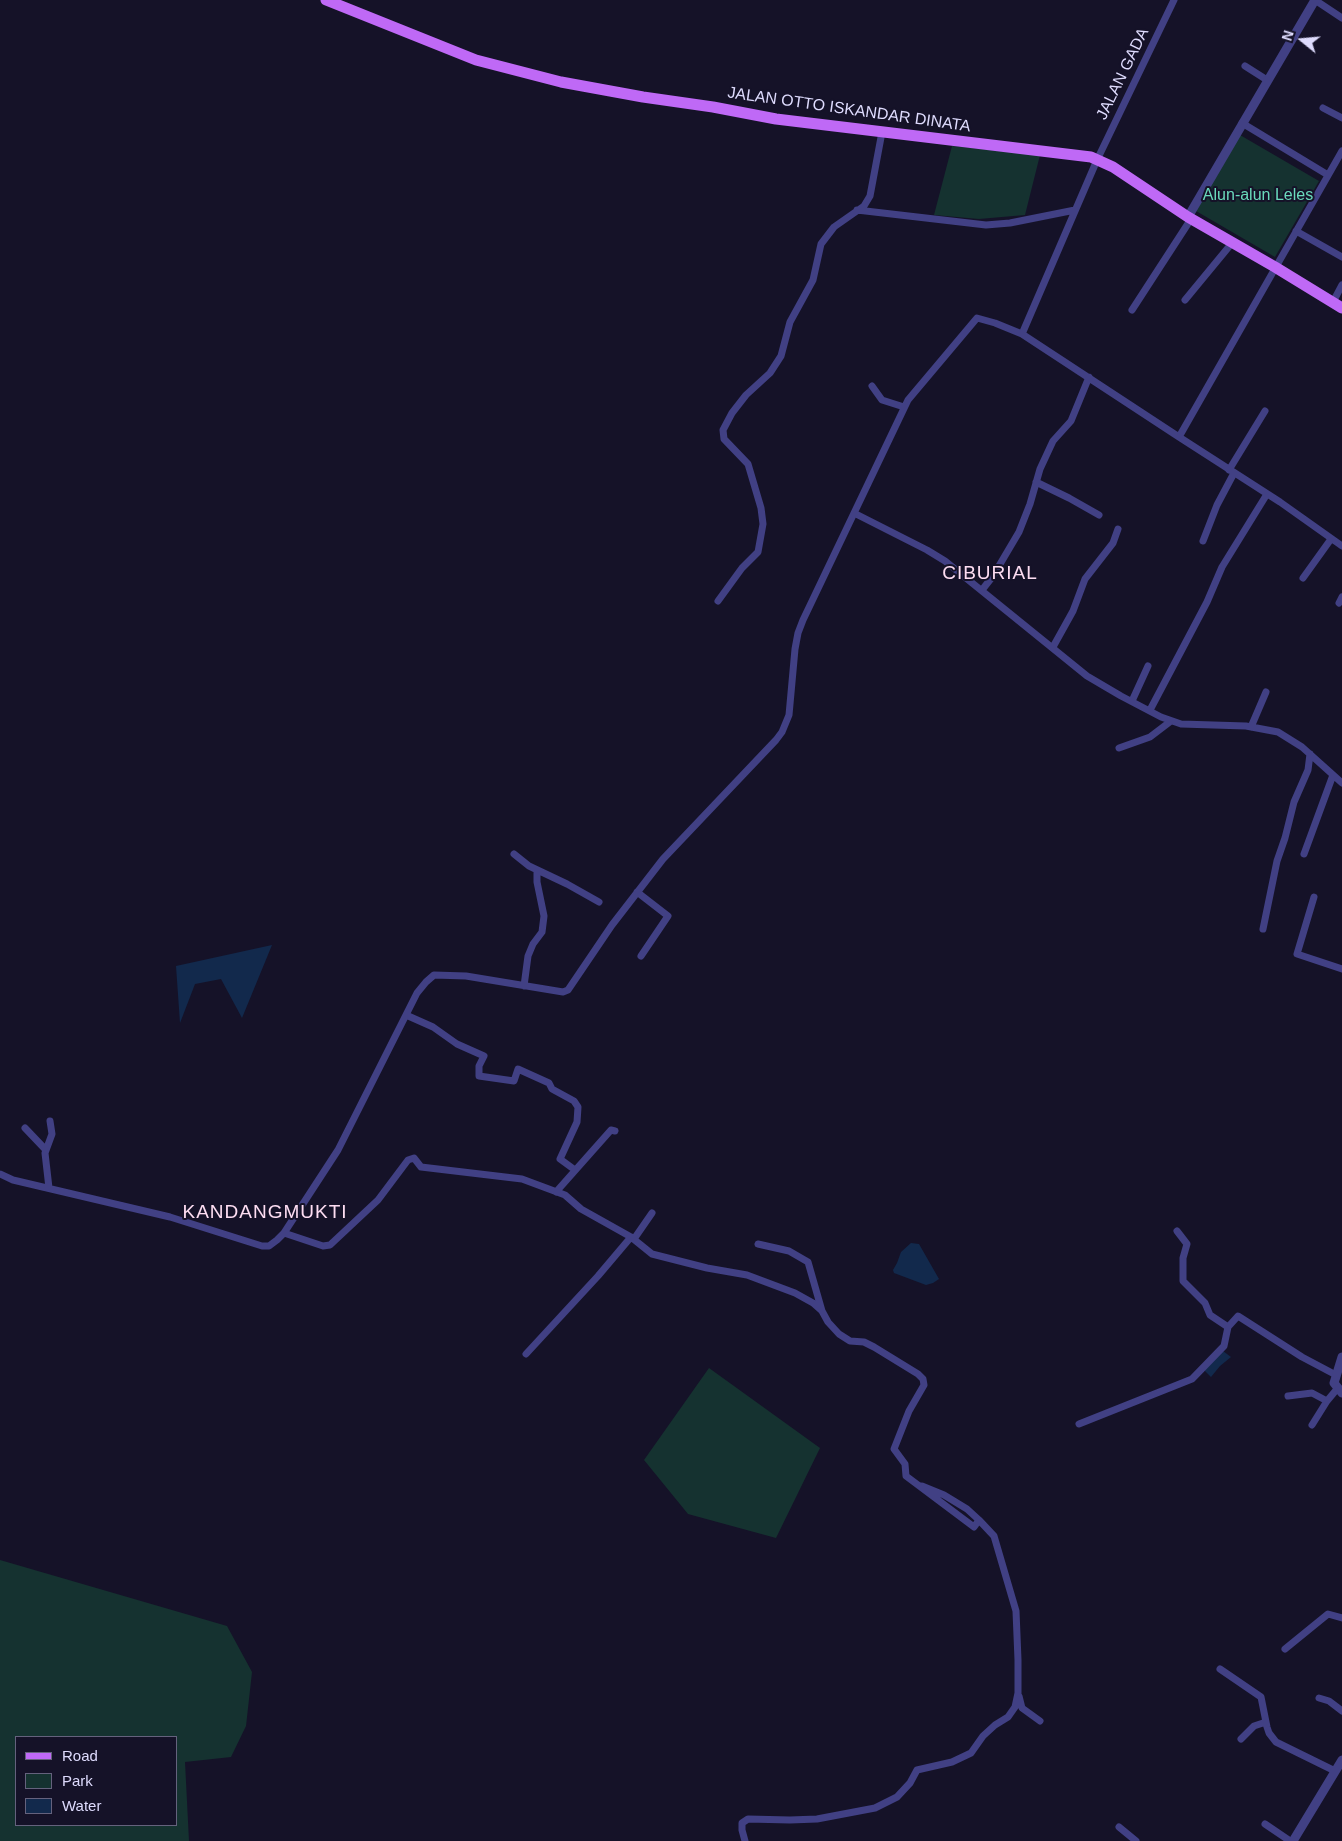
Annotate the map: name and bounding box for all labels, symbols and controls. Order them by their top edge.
north arrow [1277,15,1327,65]
street label: JALAN GADA [1093,25,1153,123]
text: N [1279,28,1297,43]
street label: JALAN OTTO ISKANDAR DINATA [726,83,972,137]
park label: Alun-alun Leles [1203,186,1313,206]
district label: CIBURIAL [941,563,1039,585]
district label: KANDANGMUKTI [181,1202,349,1224]
legend [15,1736,178,1826]
text: Road [62,1747,98,1764]
text: Park [62,1772,93,1789]
text: Water [62,1797,101,1814]

